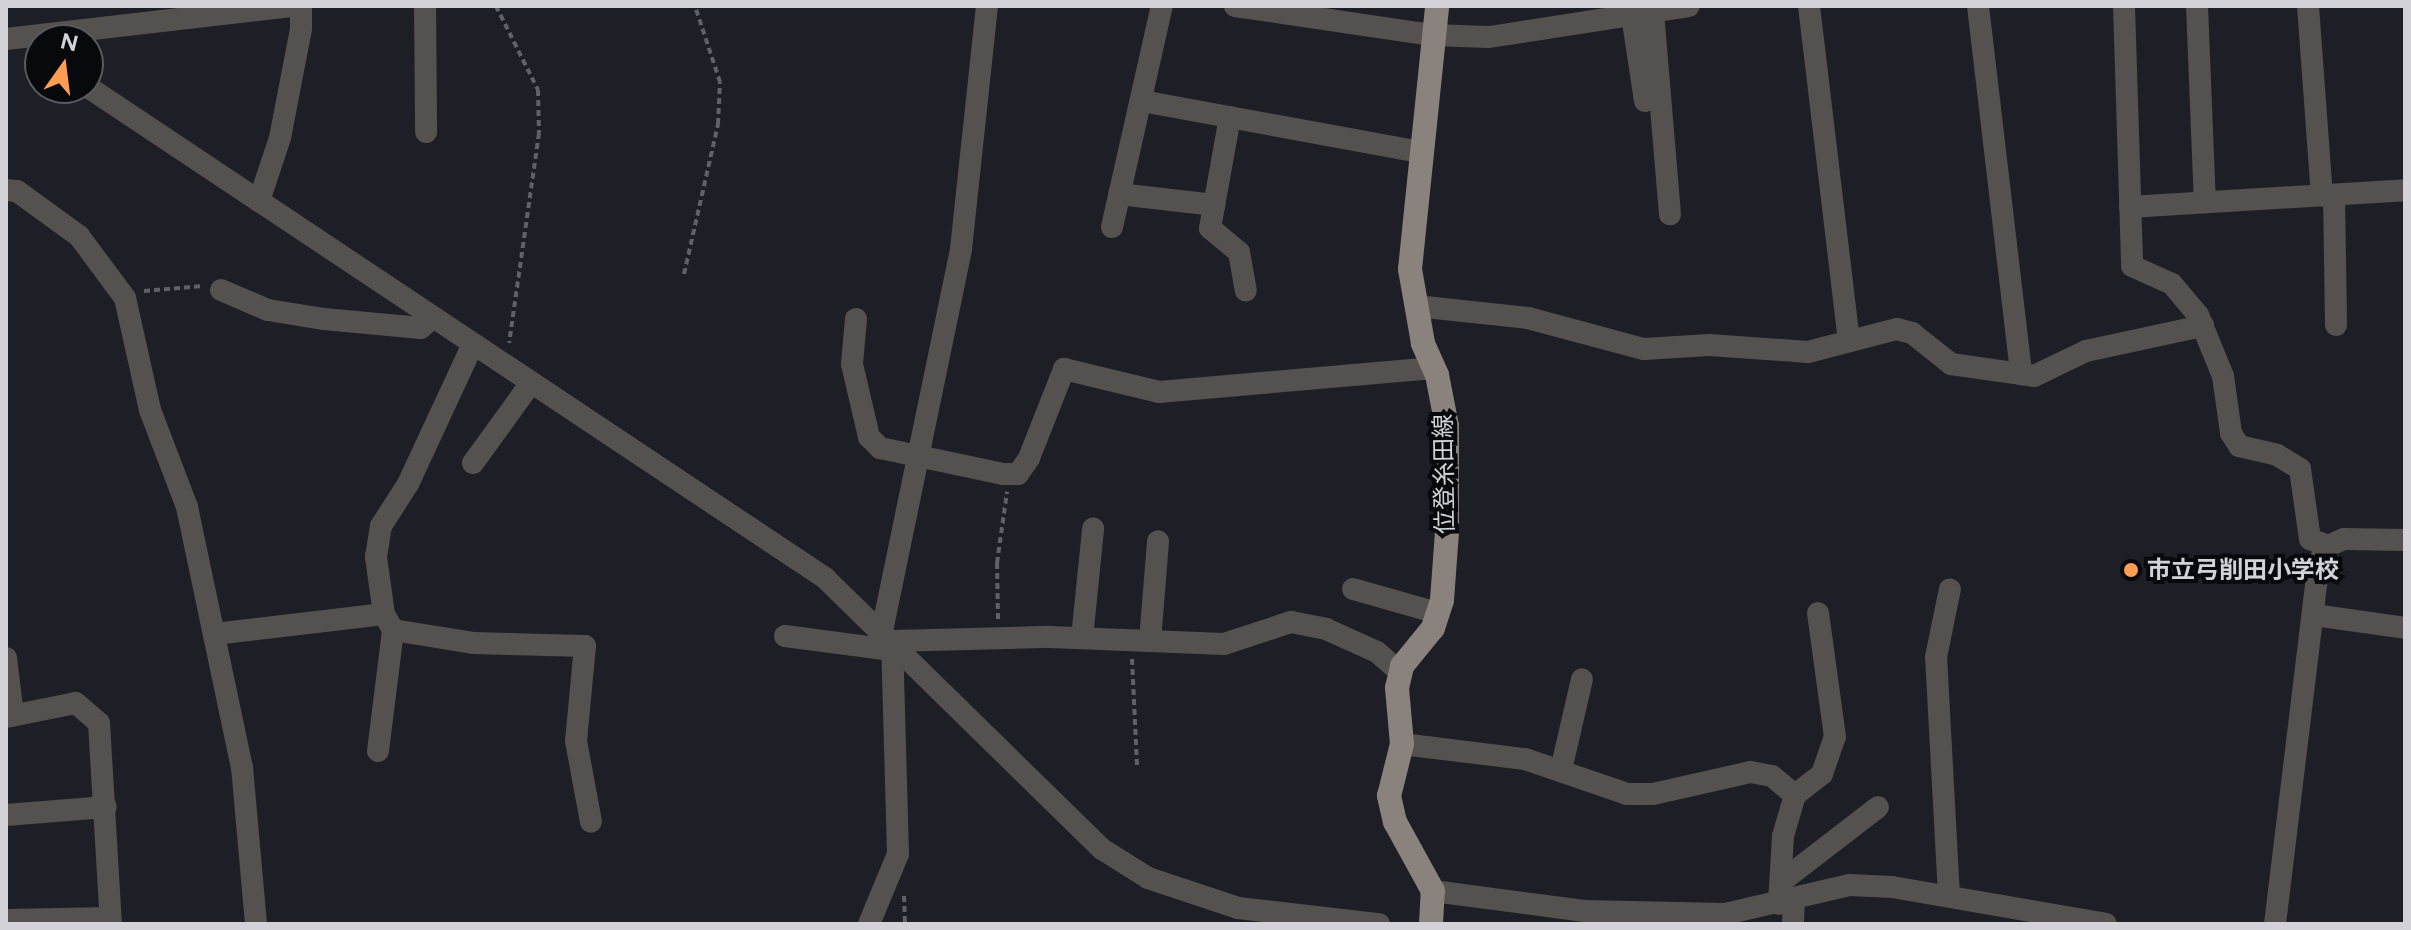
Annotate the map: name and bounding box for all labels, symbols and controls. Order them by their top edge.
north arrow [24,24,104,104]
text: N [58,27,81,57]
street label: 位登糸田線 [1429,414,1459,534]
place label: 市立弓削田小学校 [2147,556,2339,584]
marker: 市立弓削田小学校 [2122,561,2140,579]

